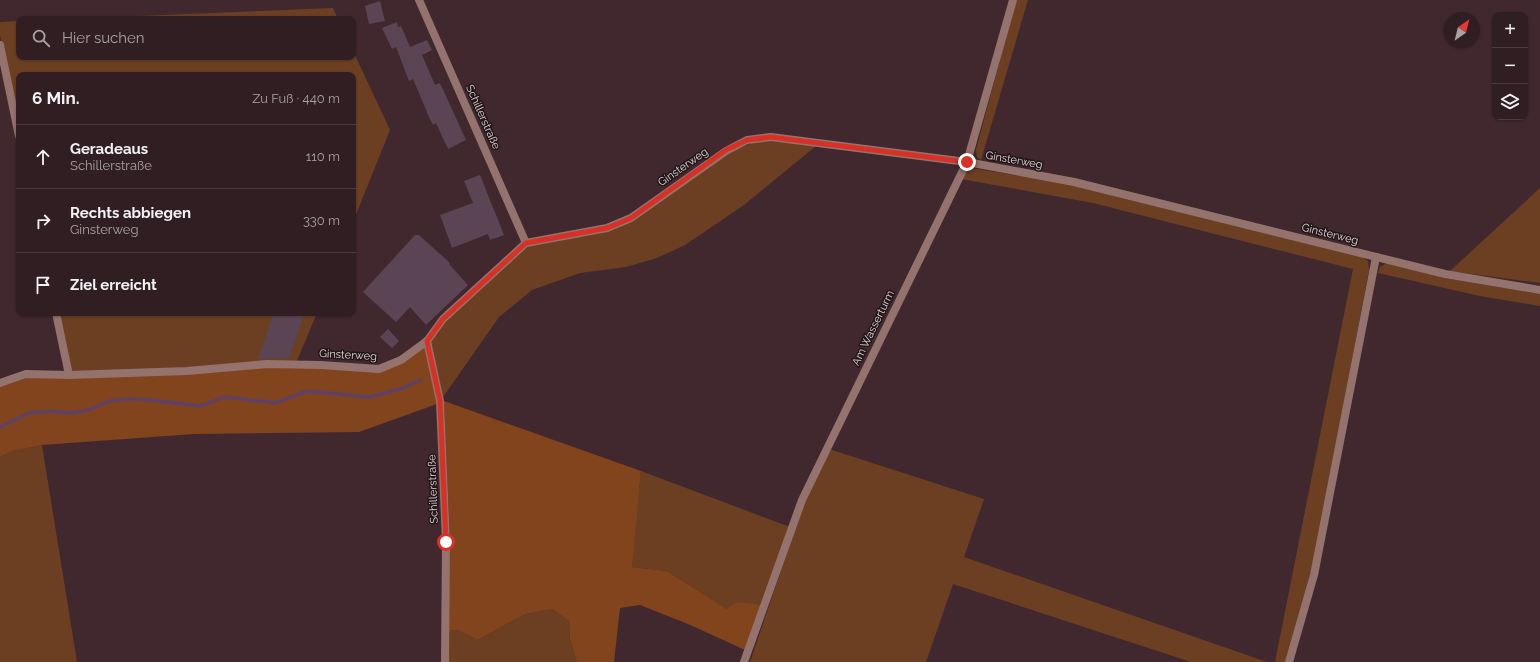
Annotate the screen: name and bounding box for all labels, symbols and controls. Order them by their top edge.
north arrow [1444,12,1480,48]
map controls [1492,12,1528,120]
button: + [1492,12,1528,48]
search box [16,16,356,60]
icon: search [30,27,52,49]
text: Hier suchen [62,29,145,47]
button: − [1492,48,1528,84]
street label: Schillerstraße [463,83,503,152]
button: layers [1492,84,1528,120]
text: 6 Min. [32,88,80,108]
text: Zu Fuß · 440 m [252,91,340,106]
text: Geradeaus [70,140,148,158]
street label: Ginsterweg [656,145,710,189]
icon: ahead [32,146,54,168]
text: 110 m [306,149,340,164]
street label: Ginsterweg [984,149,1044,171]
route end [958,153,976,171]
text: Schillerstraße [70,158,152,173]
text: Rechts abbiegen [70,204,191,222]
icon: right [32,210,54,232]
text: 330 m [303,213,340,228]
street label: Ginsterweg [1300,221,1360,247]
text: Ginsterweg [70,222,138,237]
icon: arrive [32,274,54,296]
text: Ziel erreicht [70,276,157,294]
street label: Am Wasserturm [849,288,897,368]
street label: Ginsterweg [319,347,377,363]
street label: Schillerstraße [425,454,441,524]
route start [437,533,455,551]

